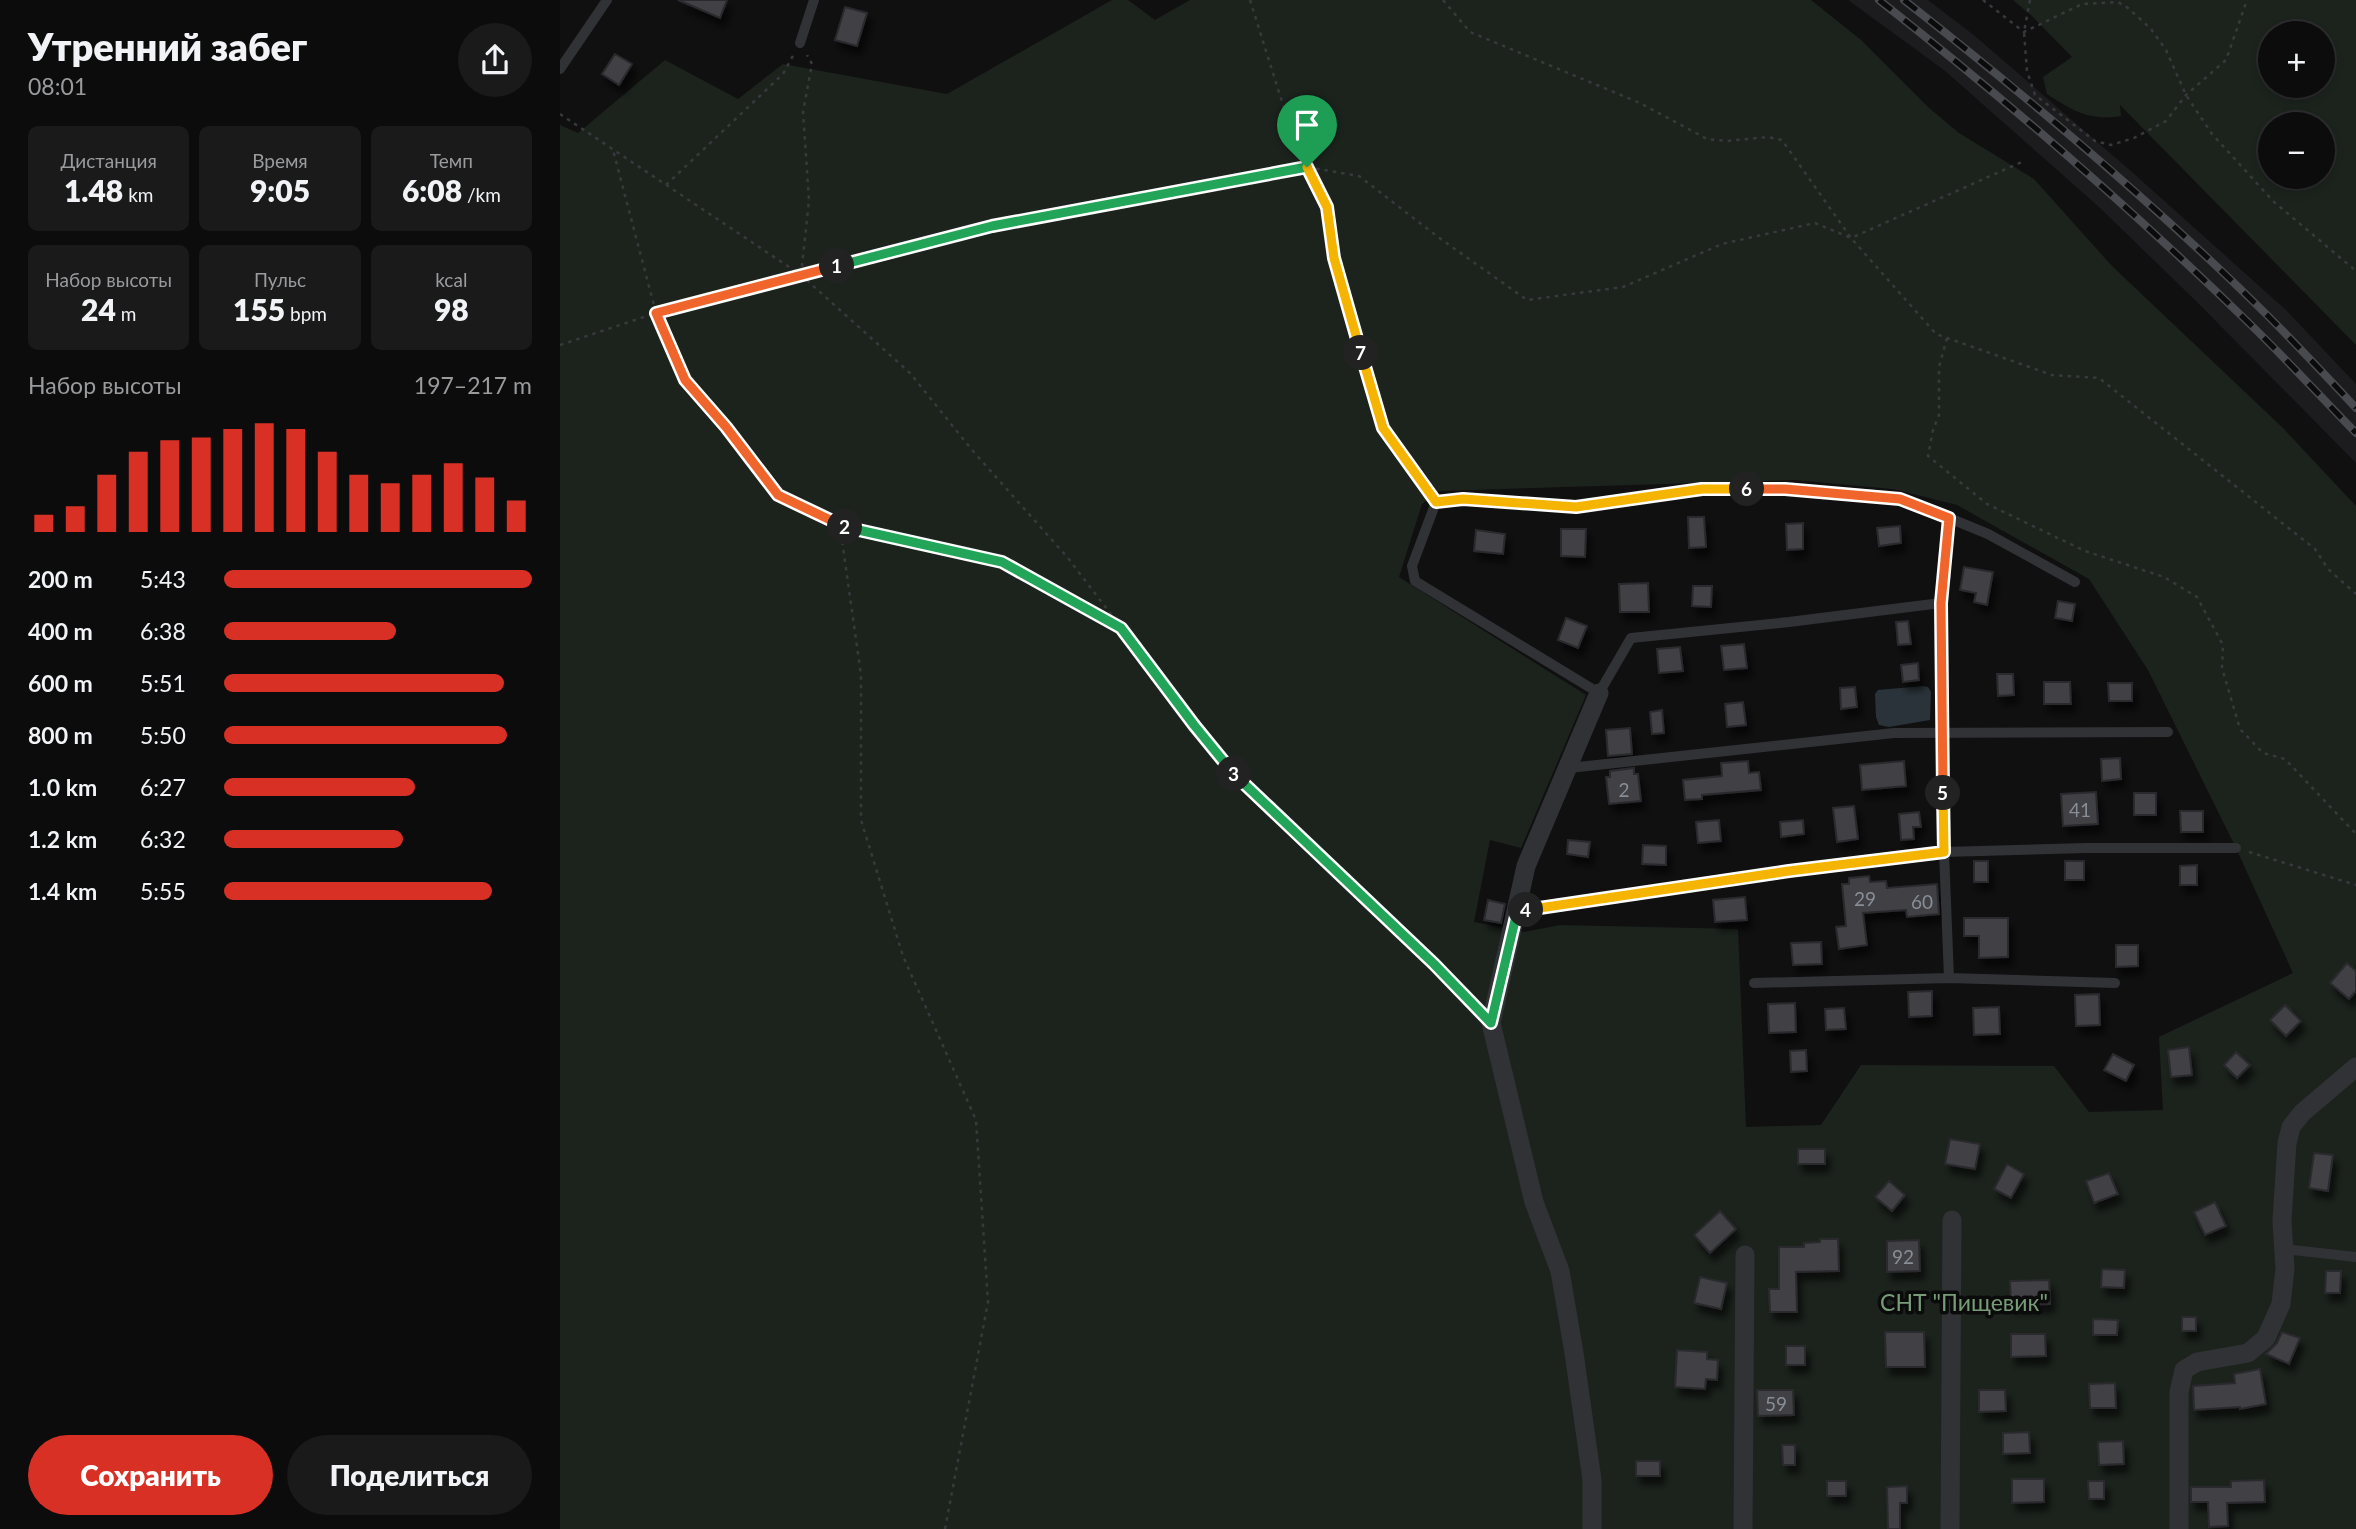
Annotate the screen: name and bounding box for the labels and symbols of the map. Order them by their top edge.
pin [1277,95,1337,167]
pin: 1 [820,248,854,284]
pin: 7 [1344,336,1378,370]
pin: 6 [1730,472,1764,506]
pin: 2 [828,510,862,544]
pin: 3 [1216,756,1252,792]
pin: 5 [1926,776,1960,810]
house number: 2 [1618,778,1630,801]
house number: 41 [2069,798,2091,821]
house number: 29 [1854,887,1876,910]
house number: 60 [1911,890,1933,913]
pin: 4 [1508,892,1544,928]
house number: 92 [1892,1245,1914,1268]
park label: СНТ "Пищевик" [1880,1288,2048,1316]
house number: 59 [1765,1392,1787,1415]

